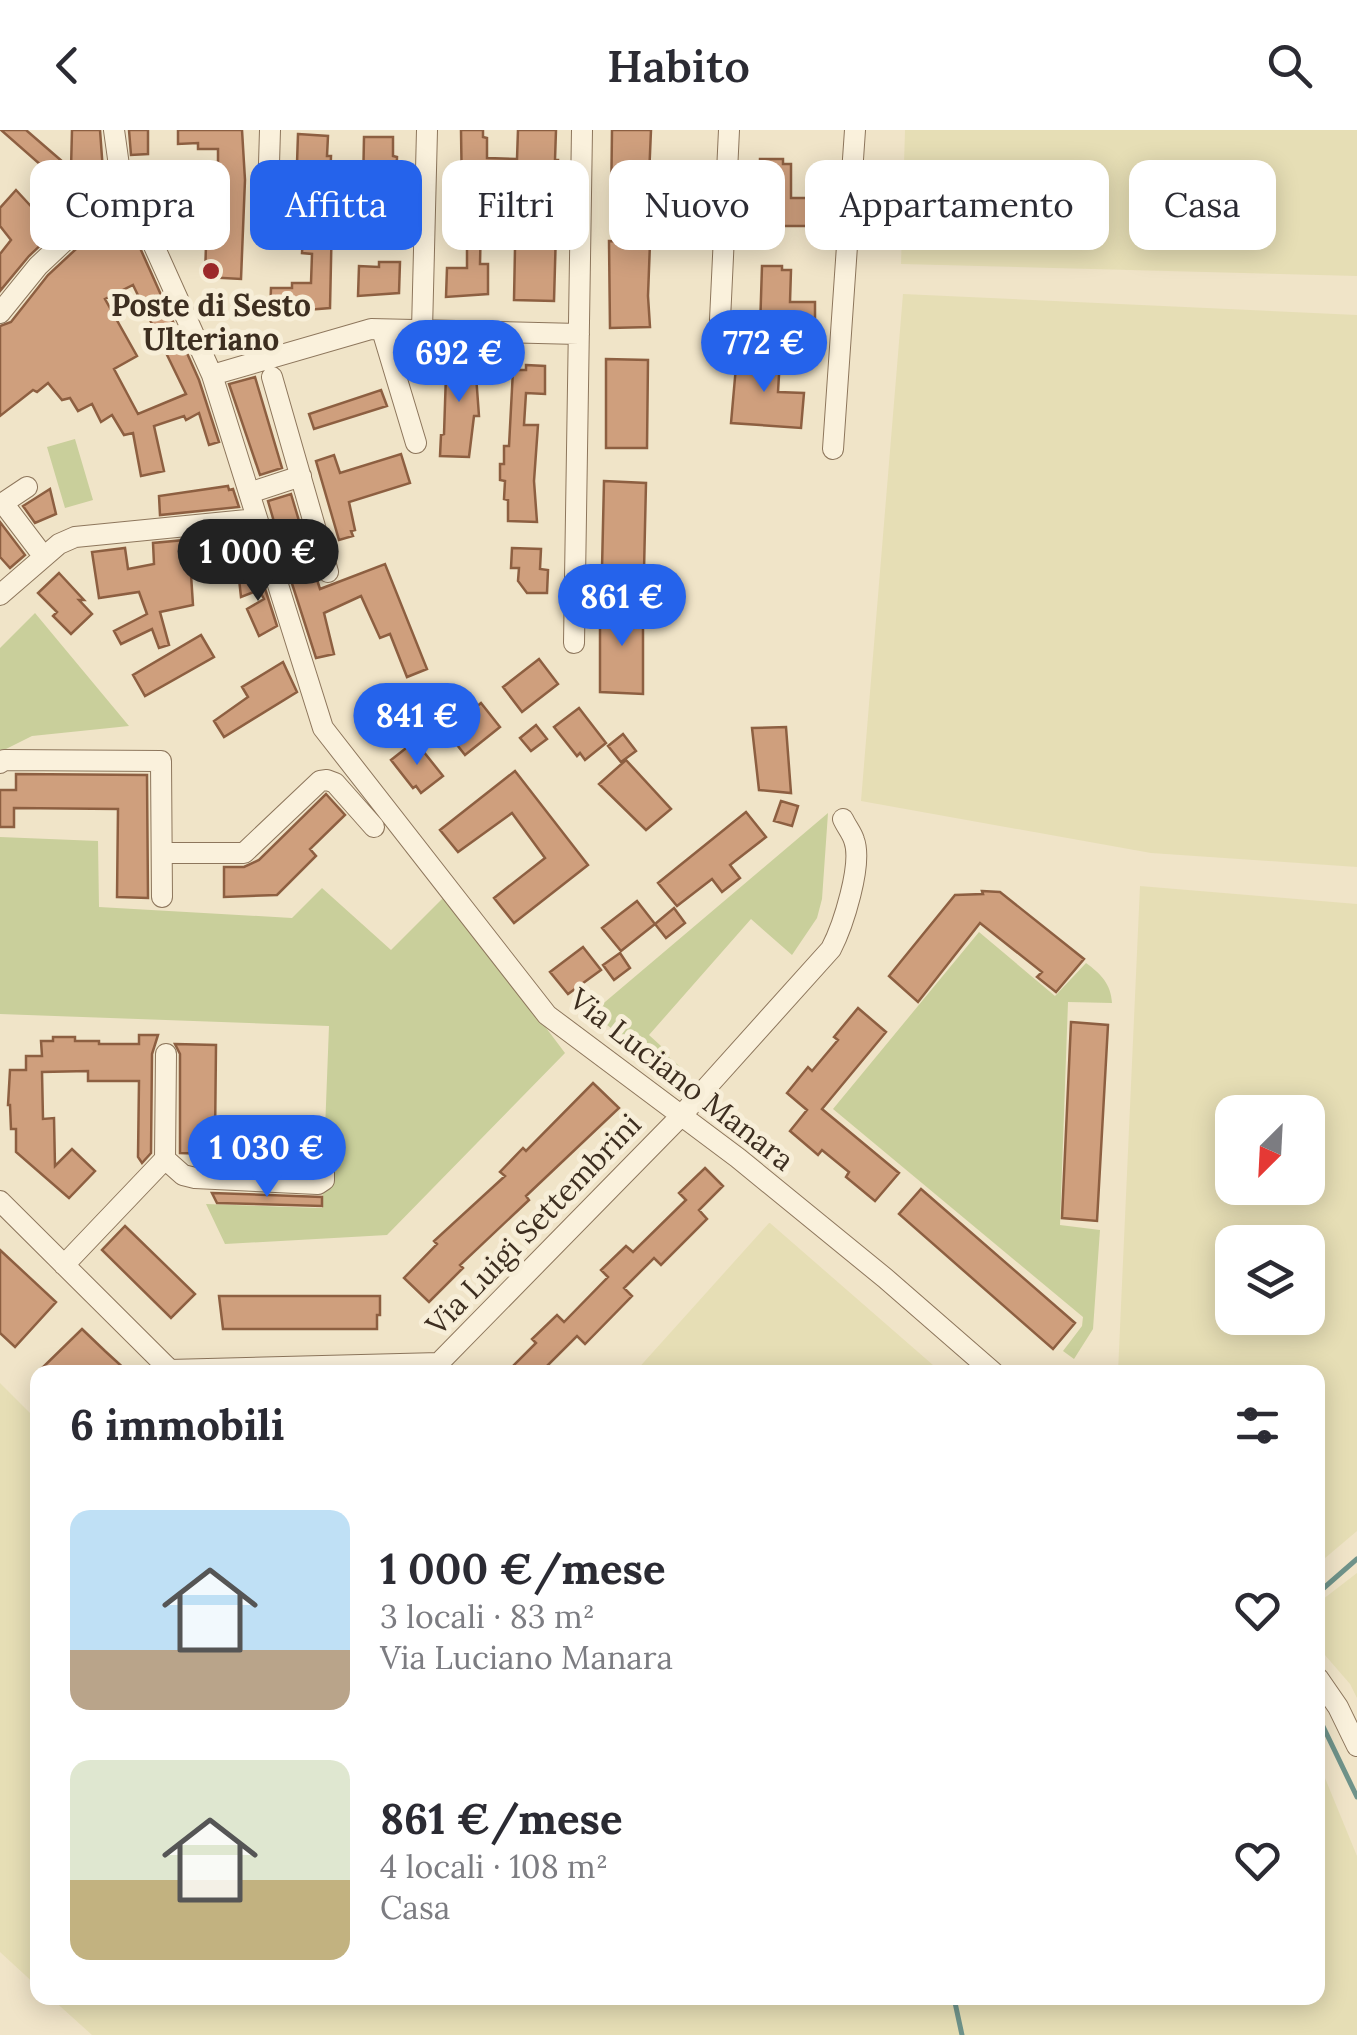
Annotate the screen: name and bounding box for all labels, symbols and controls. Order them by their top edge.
text: Habito [607,37,750,94]
icon: back [40,38,95,93]
icon: search [1262,38,1317,93]
chip: Compra [30,160,230,250]
chip: Affitta [250,160,422,250]
chip: Filtri [442,160,589,250]
chip: Nuovo [609,160,785,250]
chip: Appartamento [805,160,1109,250]
chip: Casa [1129,160,1276,250]
marker: Poste di Sesto Ulteriano [200,260,222,282]
place label: Poste di Sesto Ulteriano [111,286,311,358]
pin: 772 € [694,310,834,395]
pin: 692 € [389,320,529,405]
text: 772 € [723,322,805,363]
text: 692 € [415,332,503,373]
pin: 1 000 € [166,519,350,604]
text: 1 000 € [200,531,316,572]
pin: 861 € [552,564,692,649]
text: 861 € [580,576,664,617]
pin: 841 € [347,683,487,768]
text: 841 € [375,695,459,736]
street label: Via Luciano Manara [561,979,802,1179]
north arrow [1215,1095,1325,1205]
map controls [1215,1095,1325,1335]
street label: Via Luigi Settembrini [417,1105,649,1344]
pin: 1 030 € [175,1115,359,1200]
text: 1 030 € [210,1127,324,1168]
button: layers [1215,1225,1325,1335]
text: 6 immobili [70,1398,284,1452]
icon: filters [1230,1398,1285,1453]
text: 1 000 €/mese [380,1542,666,1596]
icon: home [150,1550,270,1670]
icon: heart [1230,1583,1285,1638]
text: 3 locali · 83 m² [380,1596,595,1637]
text: Via Luciano Manara [380,1637,673,1678]
text: 861 €/mese [380,1792,623,1846]
icon: home [150,1800,270,1920]
icon: heart [1230,1833,1285,1888]
text: 4 locali · 108 m² [380,1846,608,1887]
text: Casa [380,1887,450,1928]

